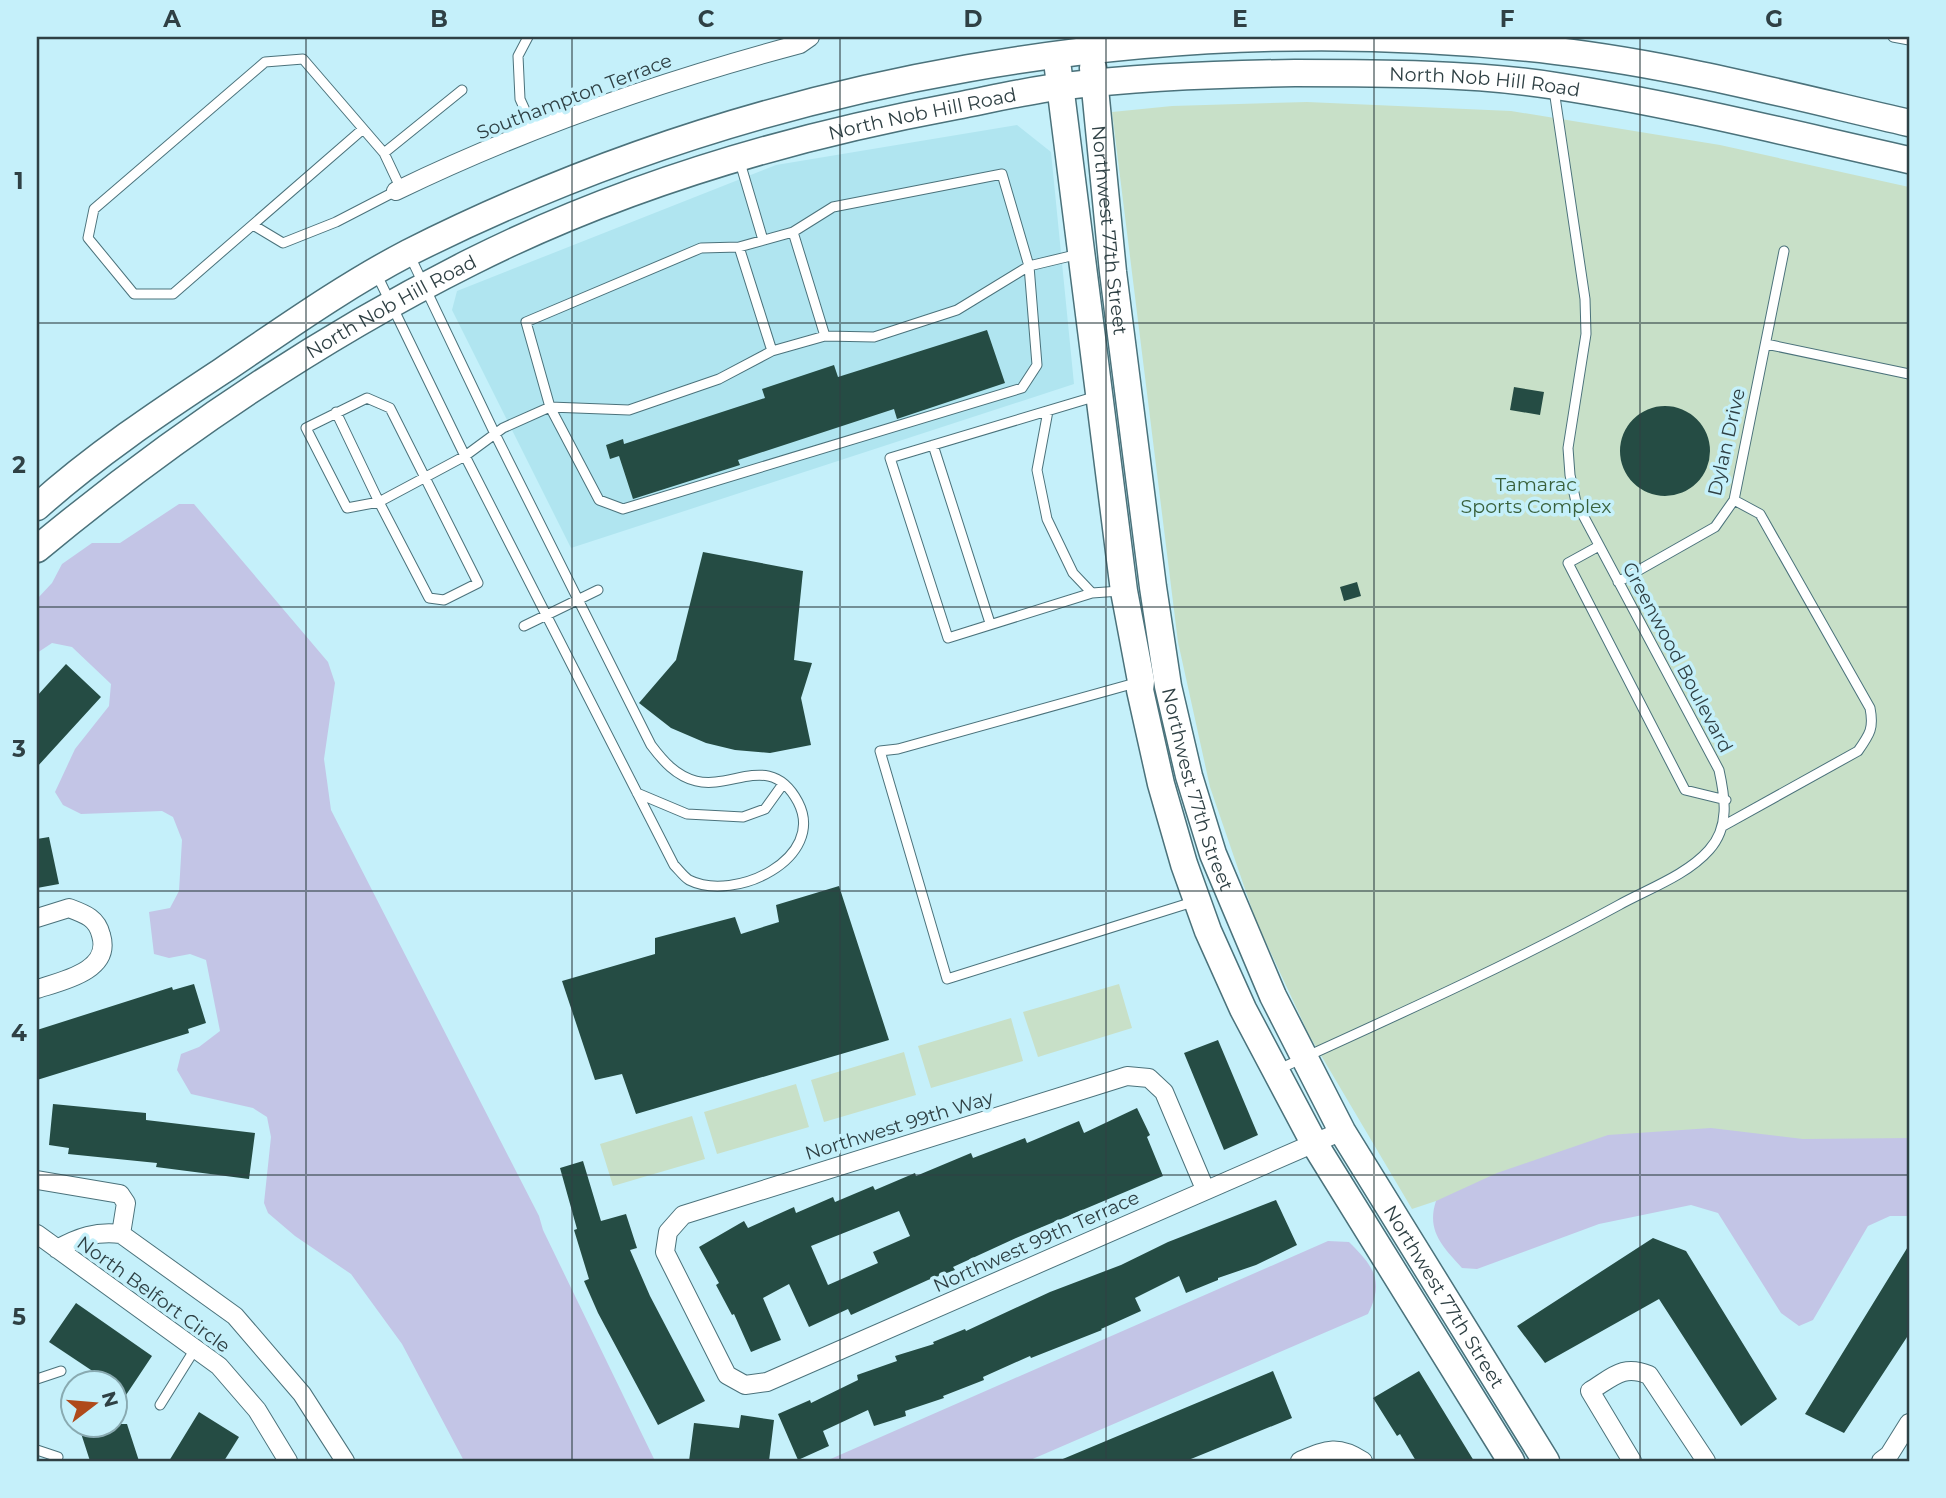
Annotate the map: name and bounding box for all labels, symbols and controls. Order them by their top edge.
text: A [162,5,181,33]
text: B [430,5,448,33]
text: C [698,5,715,33]
text: D [964,5,983,33]
text: E [1232,5,1248,33]
text: F [1500,5,1515,33]
text: G [1765,5,1783,33]
street label: Southampton Terrace [473,49,675,144]
street label: North Nob Hill Road [1389,63,1582,102]
street label: North Nob Hill Road [826,83,1018,145]
street label: Northwest 77th Street [1087,124,1132,337]
text: 1 [14,167,24,195]
street label: North Nob Hill Road [302,250,480,364]
street label: Dylan Drive [1703,386,1750,498]
text: 2 [12,451,26,479]
park label: Tamarac Sports Complex [1461,473,1611,518]
street label: Greenwood Boulevard [1618,558,1738,756]
street label: Northwest 77th Street [1157,685,1238,895]
text: 3 [11,735,26,763]
text: 4 [11,1019,27,1047]
street label: Northwest 99th Way [802,1086,997,1165]
street label: Northwest 99th Terrace [930,1186,1143,1297]
street label: Northwest 77th Street [1379,1201,1509,1393]
street label: North Belfort Circle [73,1231,235,1358]
text: 5 [12,1303,26,1331]
north arrow [60,1368,130,1438]
text: N [97,1389,123,1410]

